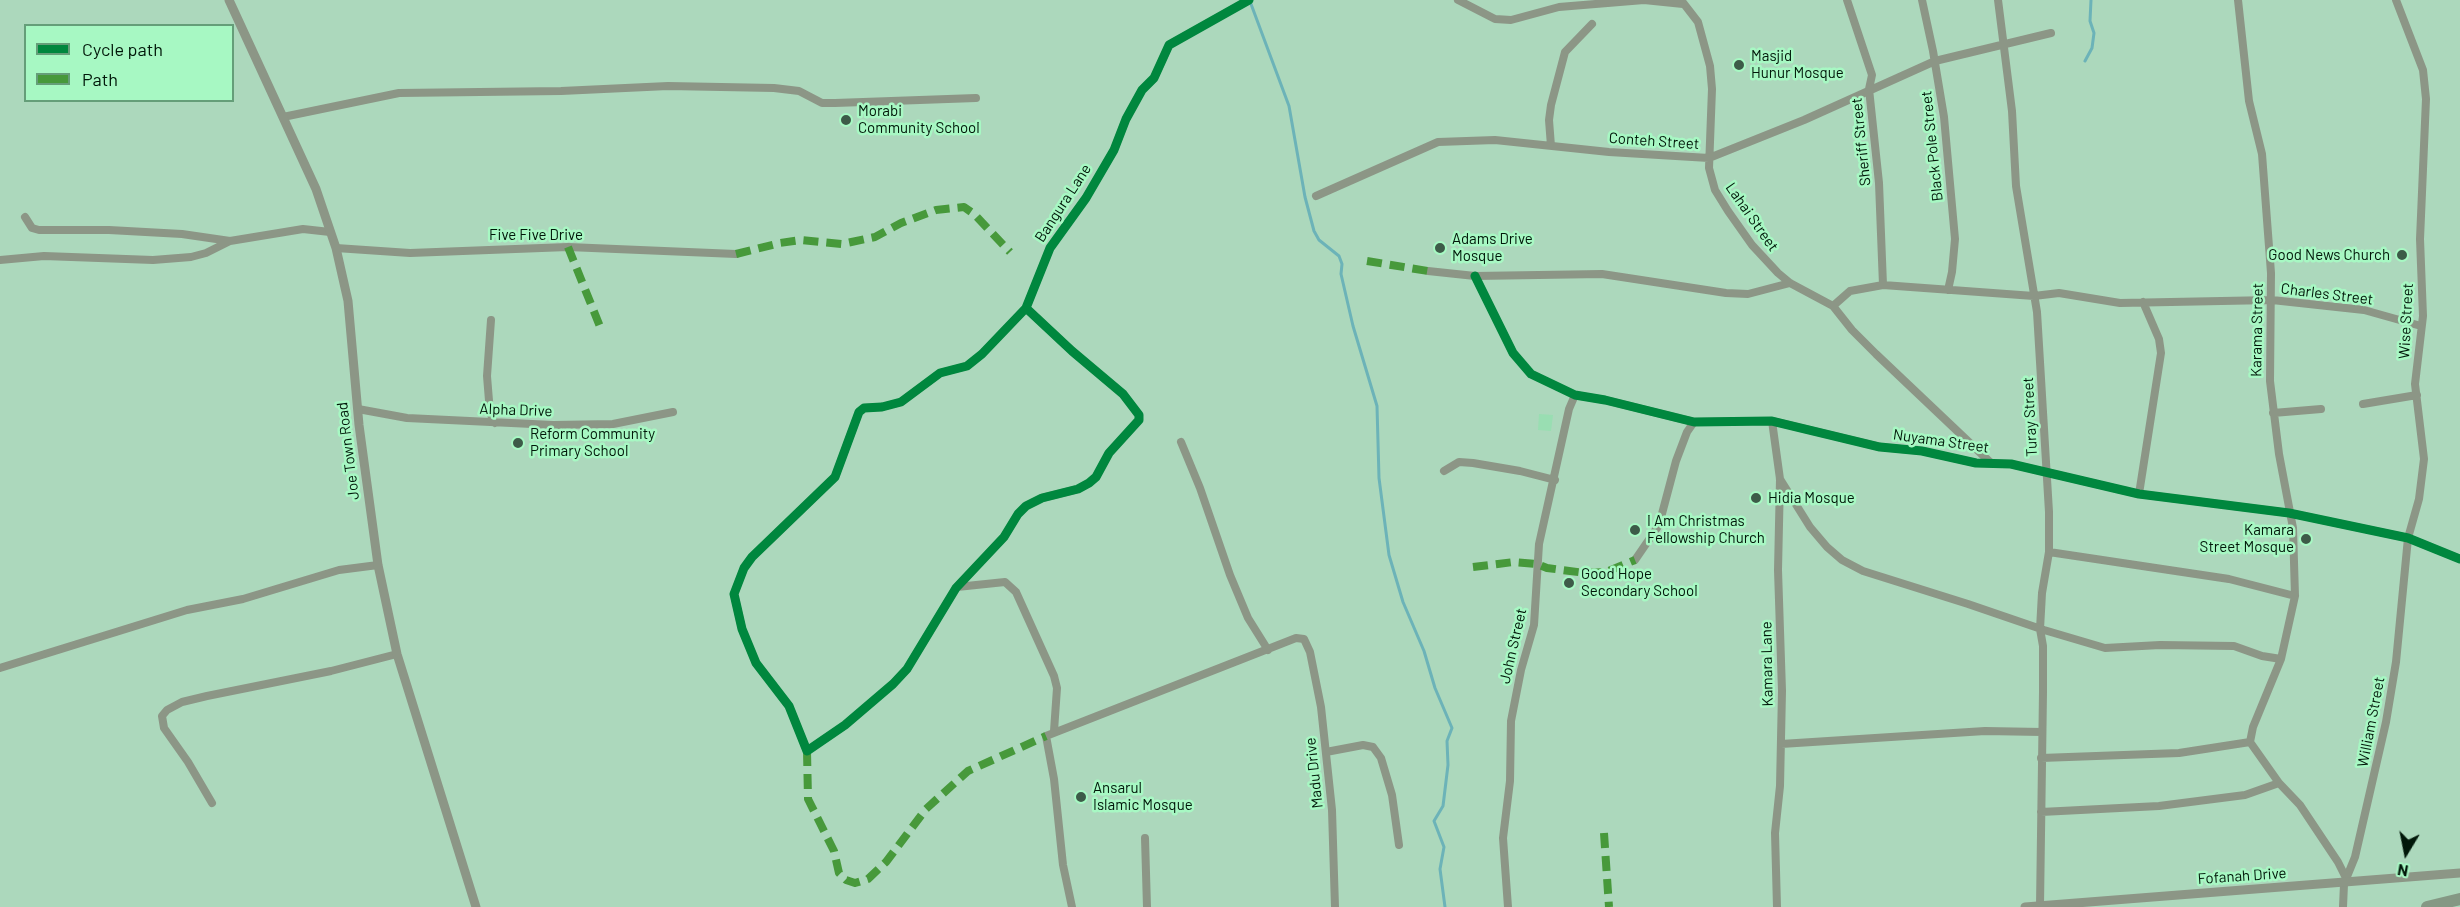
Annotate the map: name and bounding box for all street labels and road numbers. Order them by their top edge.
street label: Black Pole Street [1917,90,1947,202]
street label: Sheriff Street [1847,97,1875,187]
street label: Conteh Street [1608,129,1700,153]
street label: Bangura Lane [1031,161,1095,245]
street label: Lahai Street [1722,179,1782,255]
street label: Five Five Drive [489,226,583,244]
street label: Charles Street [2280,279,2374,309]
street label: Karama Street [2247,283,2267,377]
street label: Wise Street [2395,283,2417,359]
street label: Turay Street [2019,377,2041,457]
street label: Alpha Drive [479,400,553,420]
street label: Joe Town Road [333,401,363,501]
street label: Nuyama Street [1892,425,1990,457]
street label: John Street [1496,606,1530,686]
street label: Kamara Lane [1757,621,1777,707]
street label: William Street [2353,675,2389,769]
street label: Madu Drive [1301,737,1327,809]
street label: Fofanah Drive [2197,864,2287,888]

